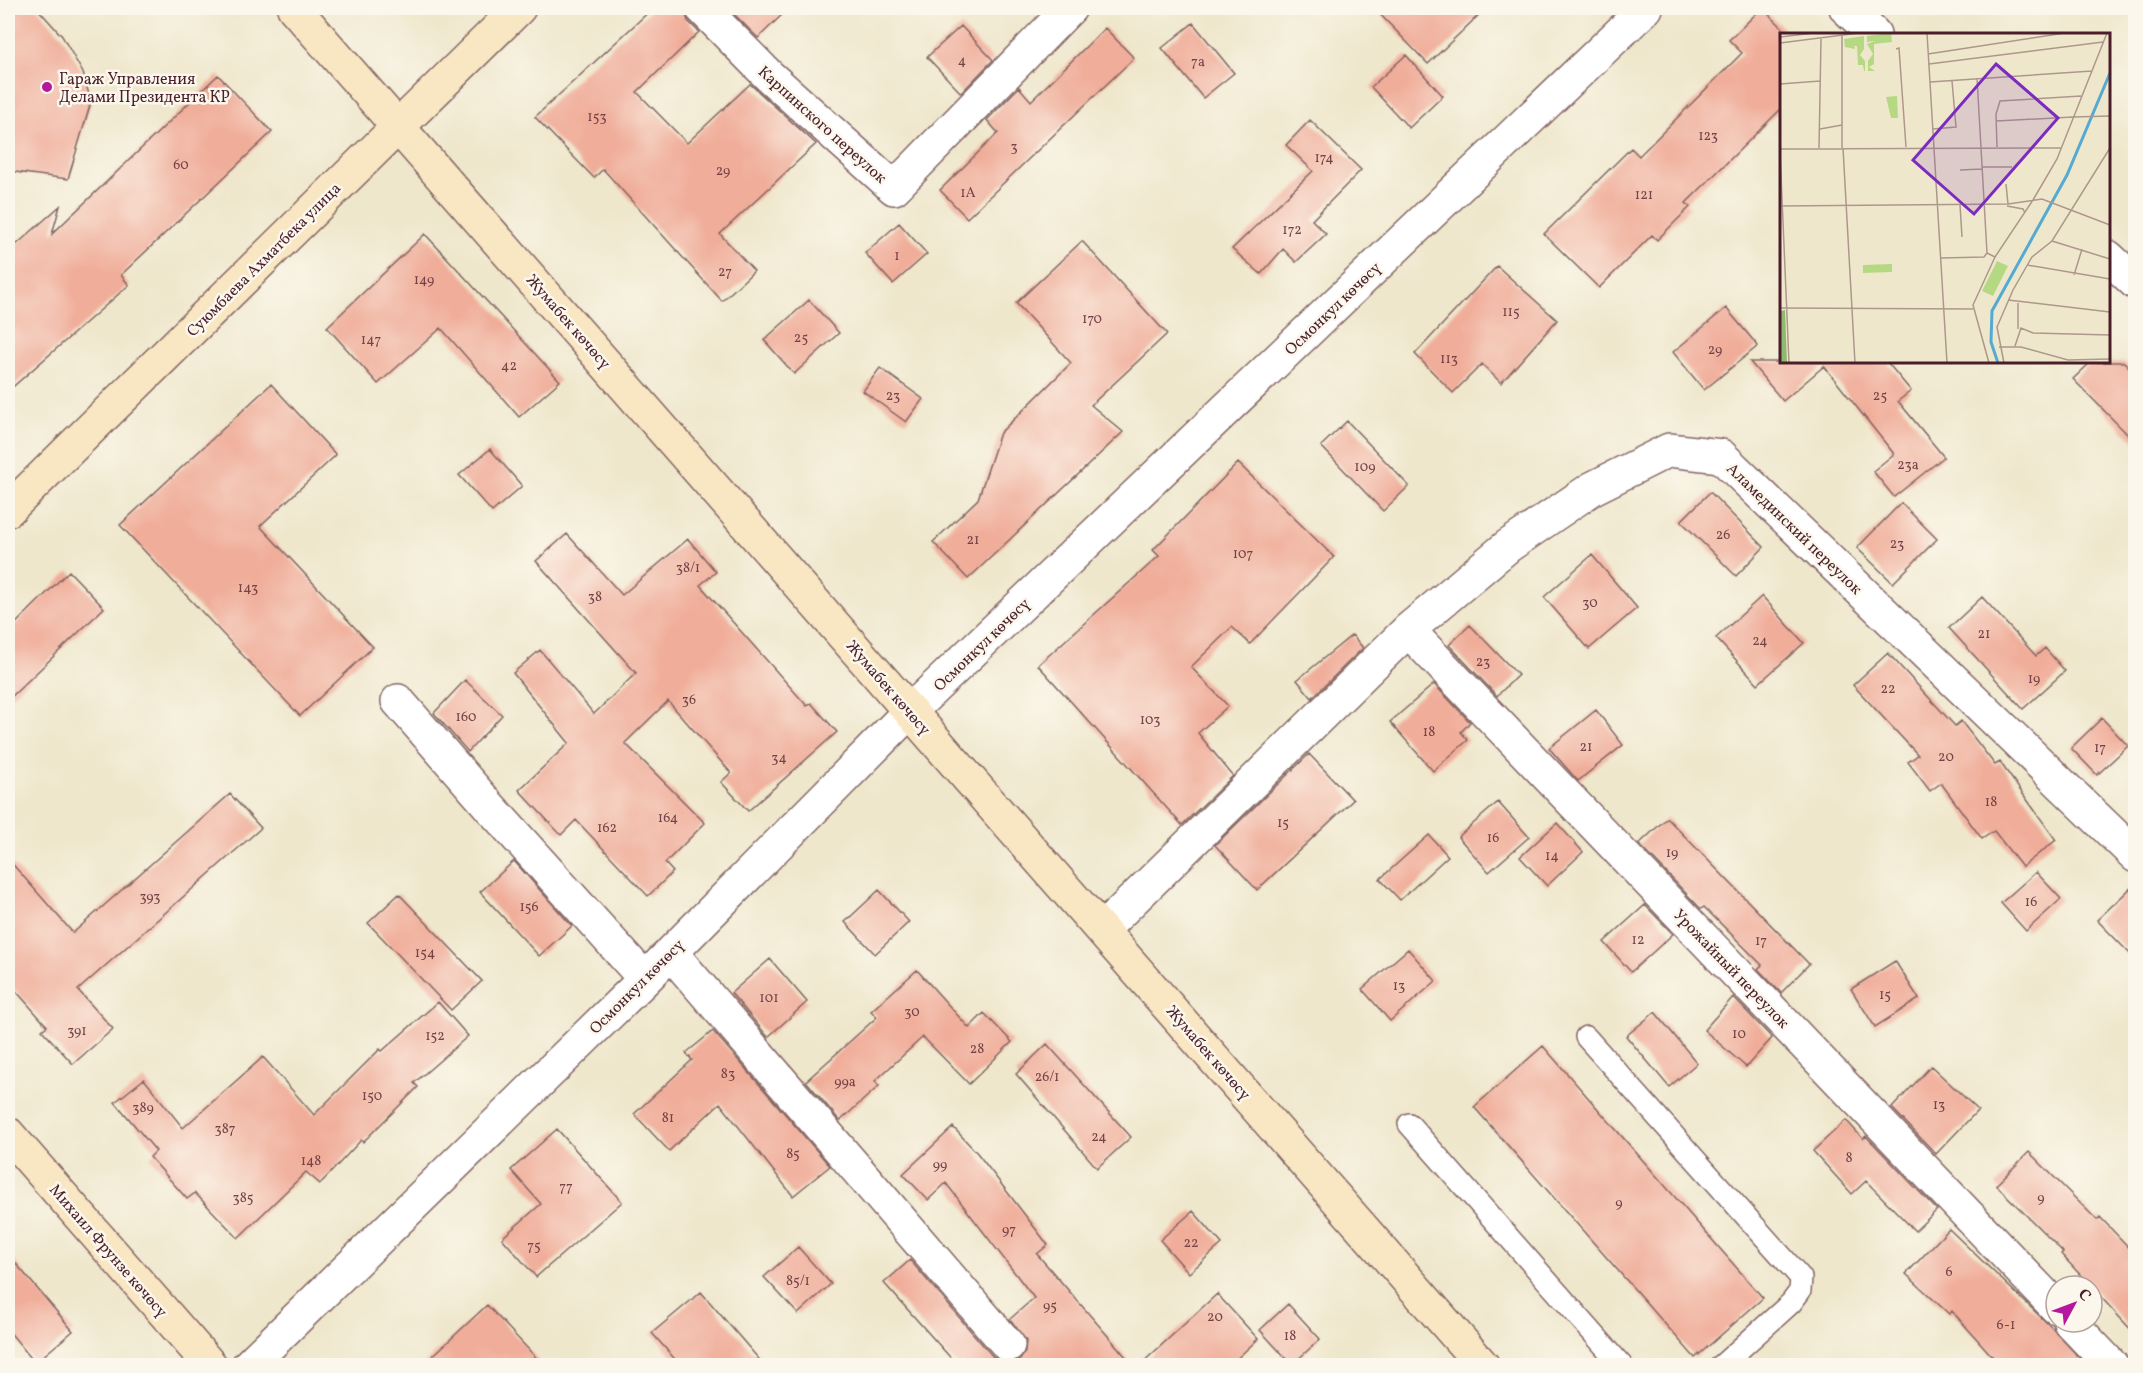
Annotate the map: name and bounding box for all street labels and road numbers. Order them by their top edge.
street label: Карпинского переулок [753,62,891,190]
street label: Суюмбаева Ахматбека улица [182,178,347,343]
street label: Осмонкул көчөсү [1280,257,1387,361]
street label: Жумабек көчөсү [520,270,615,375]
street label: Аламединский переулок [1721,459,1867,600]
street label: Осмонкул көчөсү [929,593,1036,697]
street label: Жумабек көчөсү [840,636,935,741]
street label: Урожайный переулок [1668,905,1794,1034]
street label: Осмонкул көчөсү [585,935,690,1040]
street label: Жумабек көчөсү [1160,1001,1255,1106]
street label: Михаил Фрунзе көчөсү [43,1180,172,1323]

